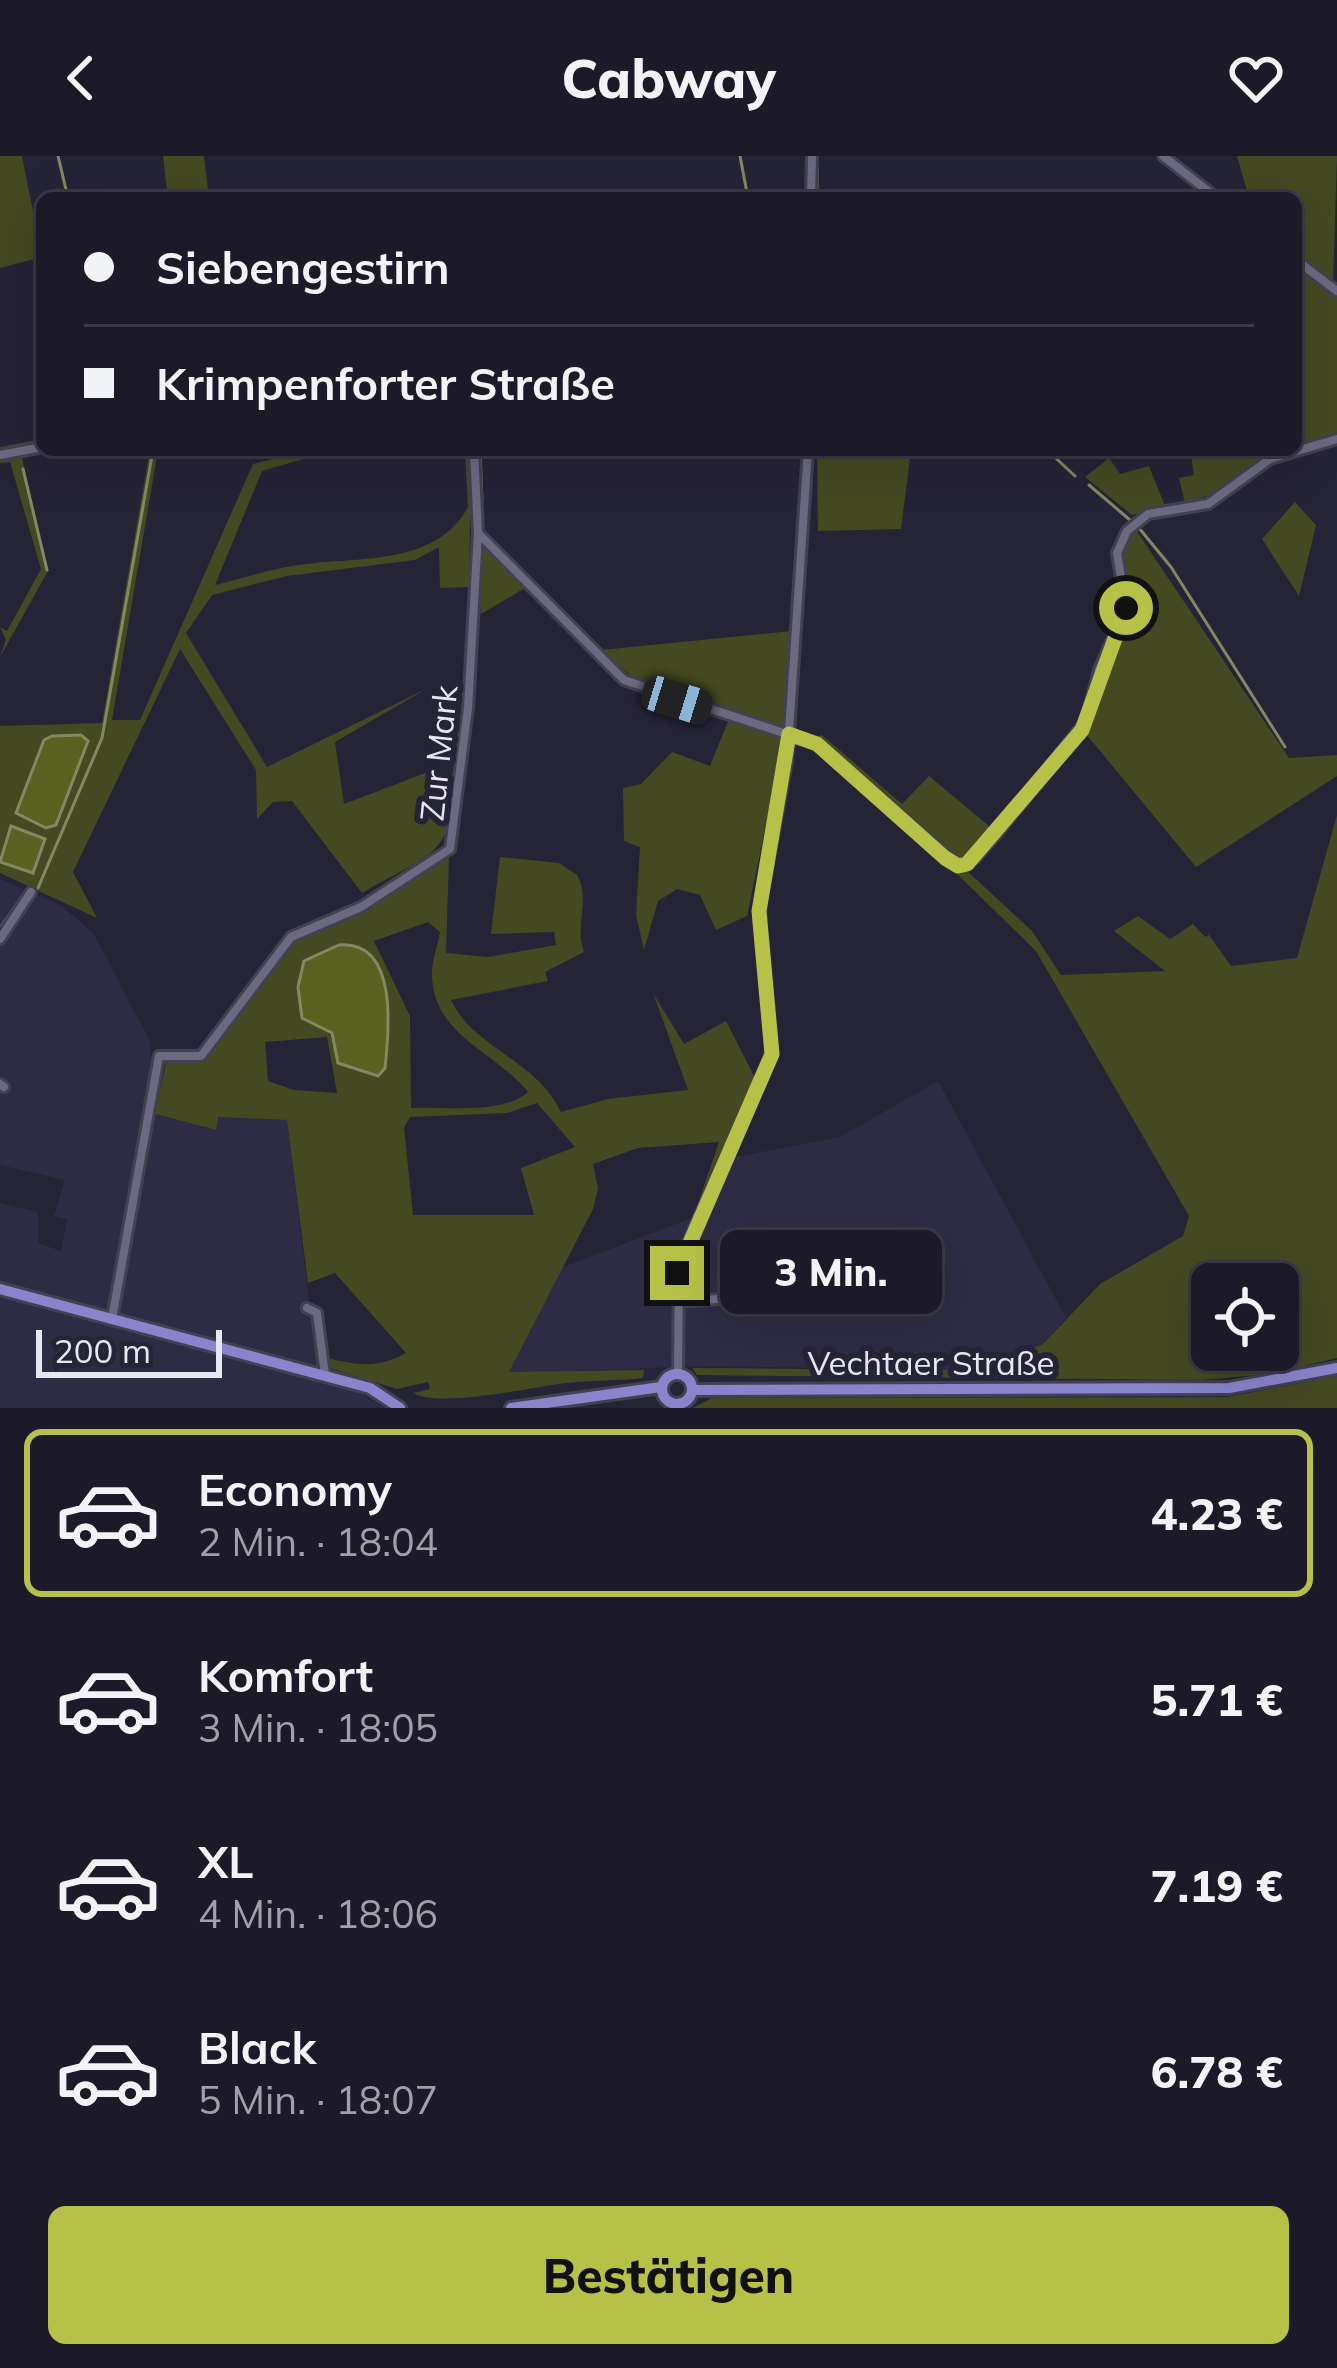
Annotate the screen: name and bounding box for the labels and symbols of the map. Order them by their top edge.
route start [1099,581,1153,635]
car [637,672,717,728]
street label: Zur Mark [411,682,466,823]
callout: 3 Min. [719,1231,941,1315]
route end [650,1246,704,1300]
scale bar [36,1324,222,1377]
street label: Vechtaer Straße [807,1342,1055,1383]

